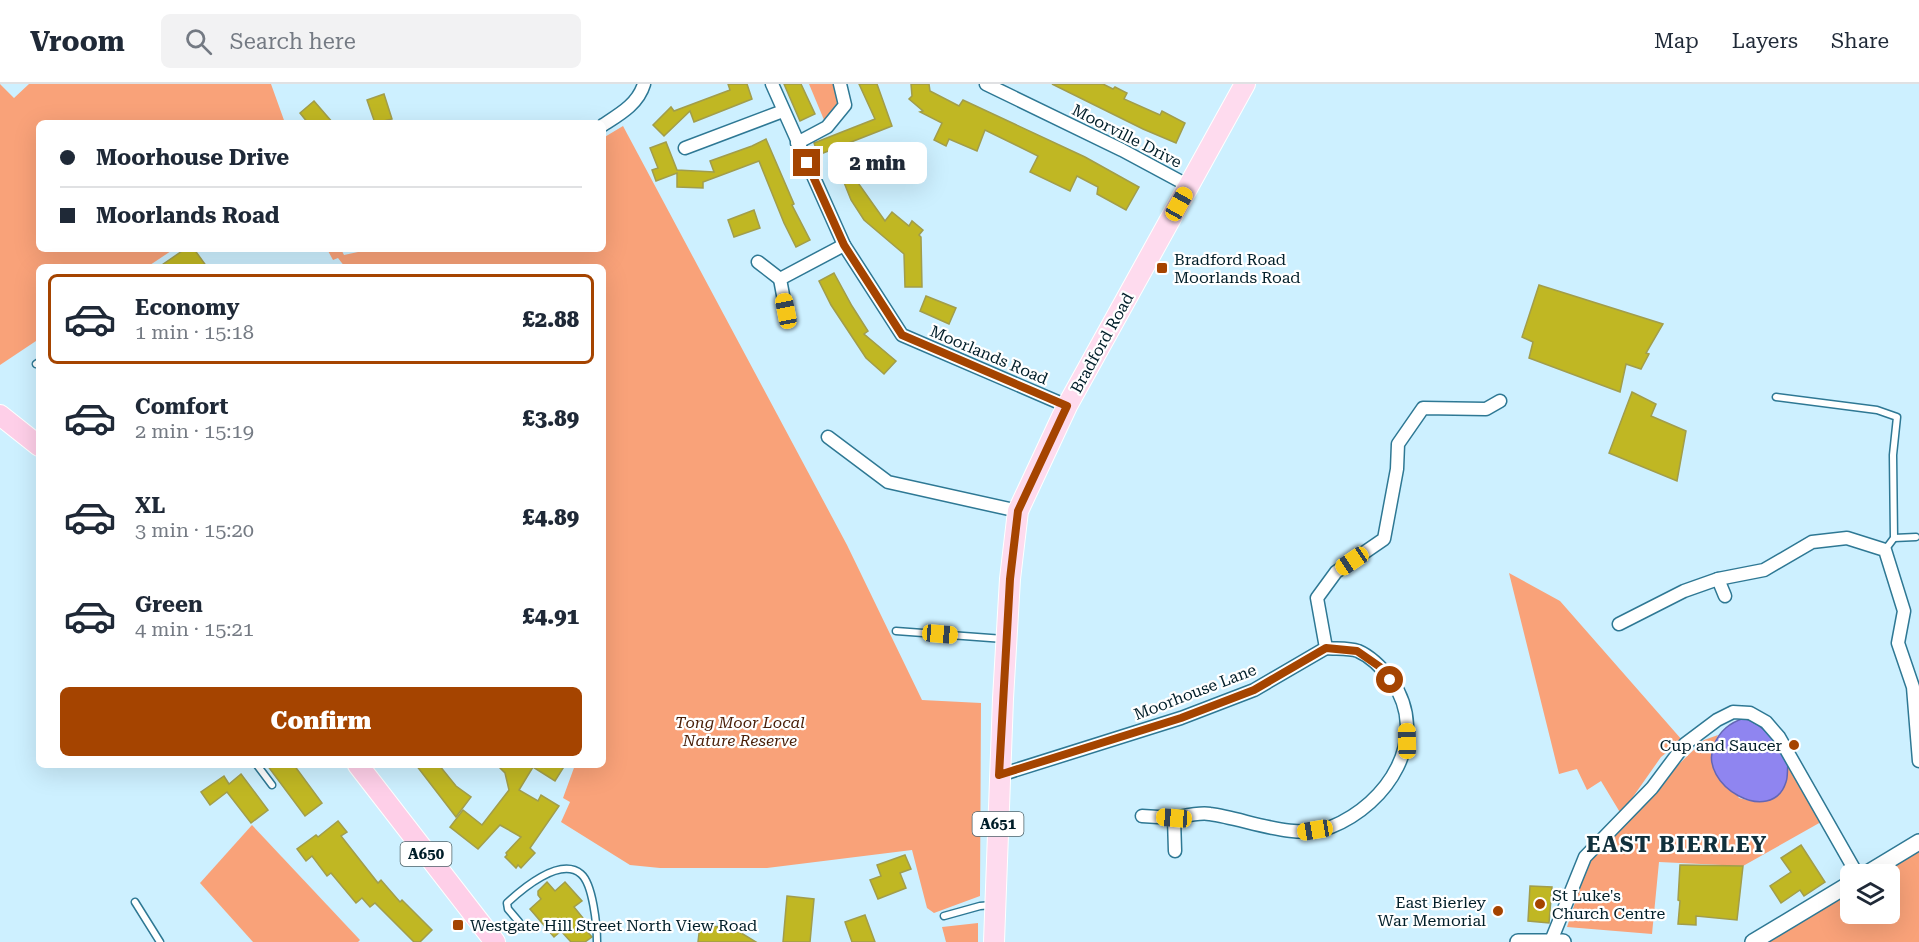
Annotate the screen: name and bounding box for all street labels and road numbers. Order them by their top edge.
street label: Moorville Drive [1069,100,1185,172]
street label: Bradford Road [1067,289,1137,397]
street label: Moorlands Road [927,322,1051,388]
street label: Moorhouse Lane [1131,660,1259,724]
road number: A651 [972,812,1024,836]
road number: A650 [400,842,452,866]

